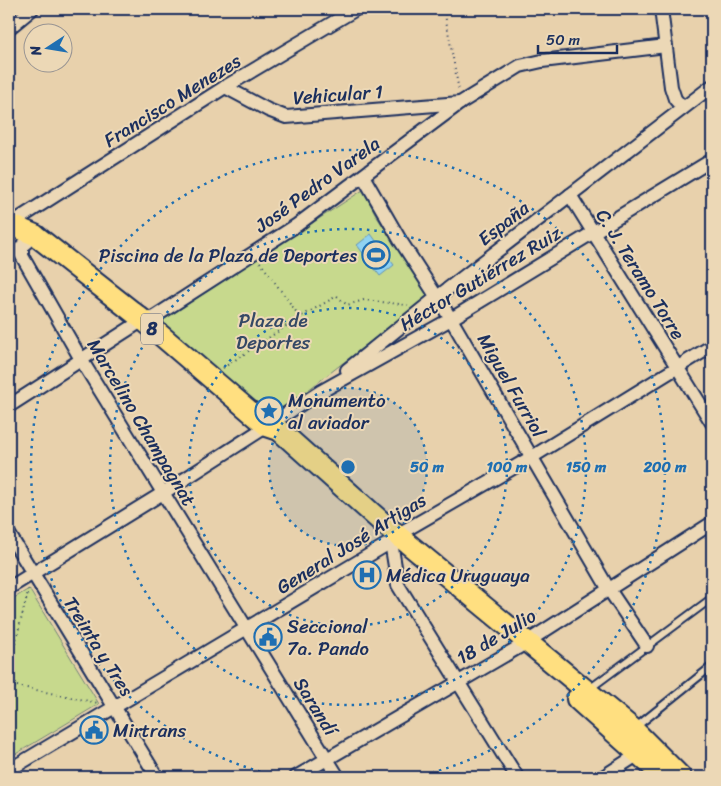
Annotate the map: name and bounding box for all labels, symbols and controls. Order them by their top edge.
north arrow [22,22,72,72]
scale bar [538,22,617,54]
text: 50 m [546,27,581,53]
text: N [22,43,49,59]
street label: Francisco Menezes [97,45,248,156]
street label: Vehicular 1 [292,75,384,114]
street label: José Pedro Varela [247,127,387,242]
street label: España [470,192,537,254]
street label: C. J. Teramo Torre [587,202,694,347]
street label: Héctor Gutiérrez Ruiz [393,216,568,340]
place label: Piscina de la Plaza de Deportes [99,239,357,272]
sports icon: Piscina de la Plaza de Deportes [361,240,391,270]
park label: Plaza de Deportes [236,304,310,359]
road number: 8 [141,314,163,344]
street label: Miguel Furriol [468,327,555,444]
street label: Marcelino Champagnat [78,332,205,513]
place label: Monumento al aviador [288,384,386,439]
place icon: Monumento al aviador [254,396,284,426]
text: 50 m [410,454,445,480]
text: 100 m [487,454,528,480]
text: 150 m [566,454,607,480]
text: 200 m [642,454,687,480]
centre of rings [339,458,357,476]
street label: General José Artigas [269,484,433,603]
place label: Médica Uruguaya [386,559,530,592]
hospital icon: Médica Uruguaya [352,560,382,590]
street label: Treinta y Tres [55,590,143,703]
street label: 18 de Julio [450,599,543,673]
place label: Seccional 7a. Pando [287,610,369,665]
public building icon: Seccional 7a. Pando [253,622,283,652]
street label: Sarandí [285,670,348,745]
place label: Mirtrans [113,714,186,747]
public building icon: Mirtrans [79,715,109,745]

